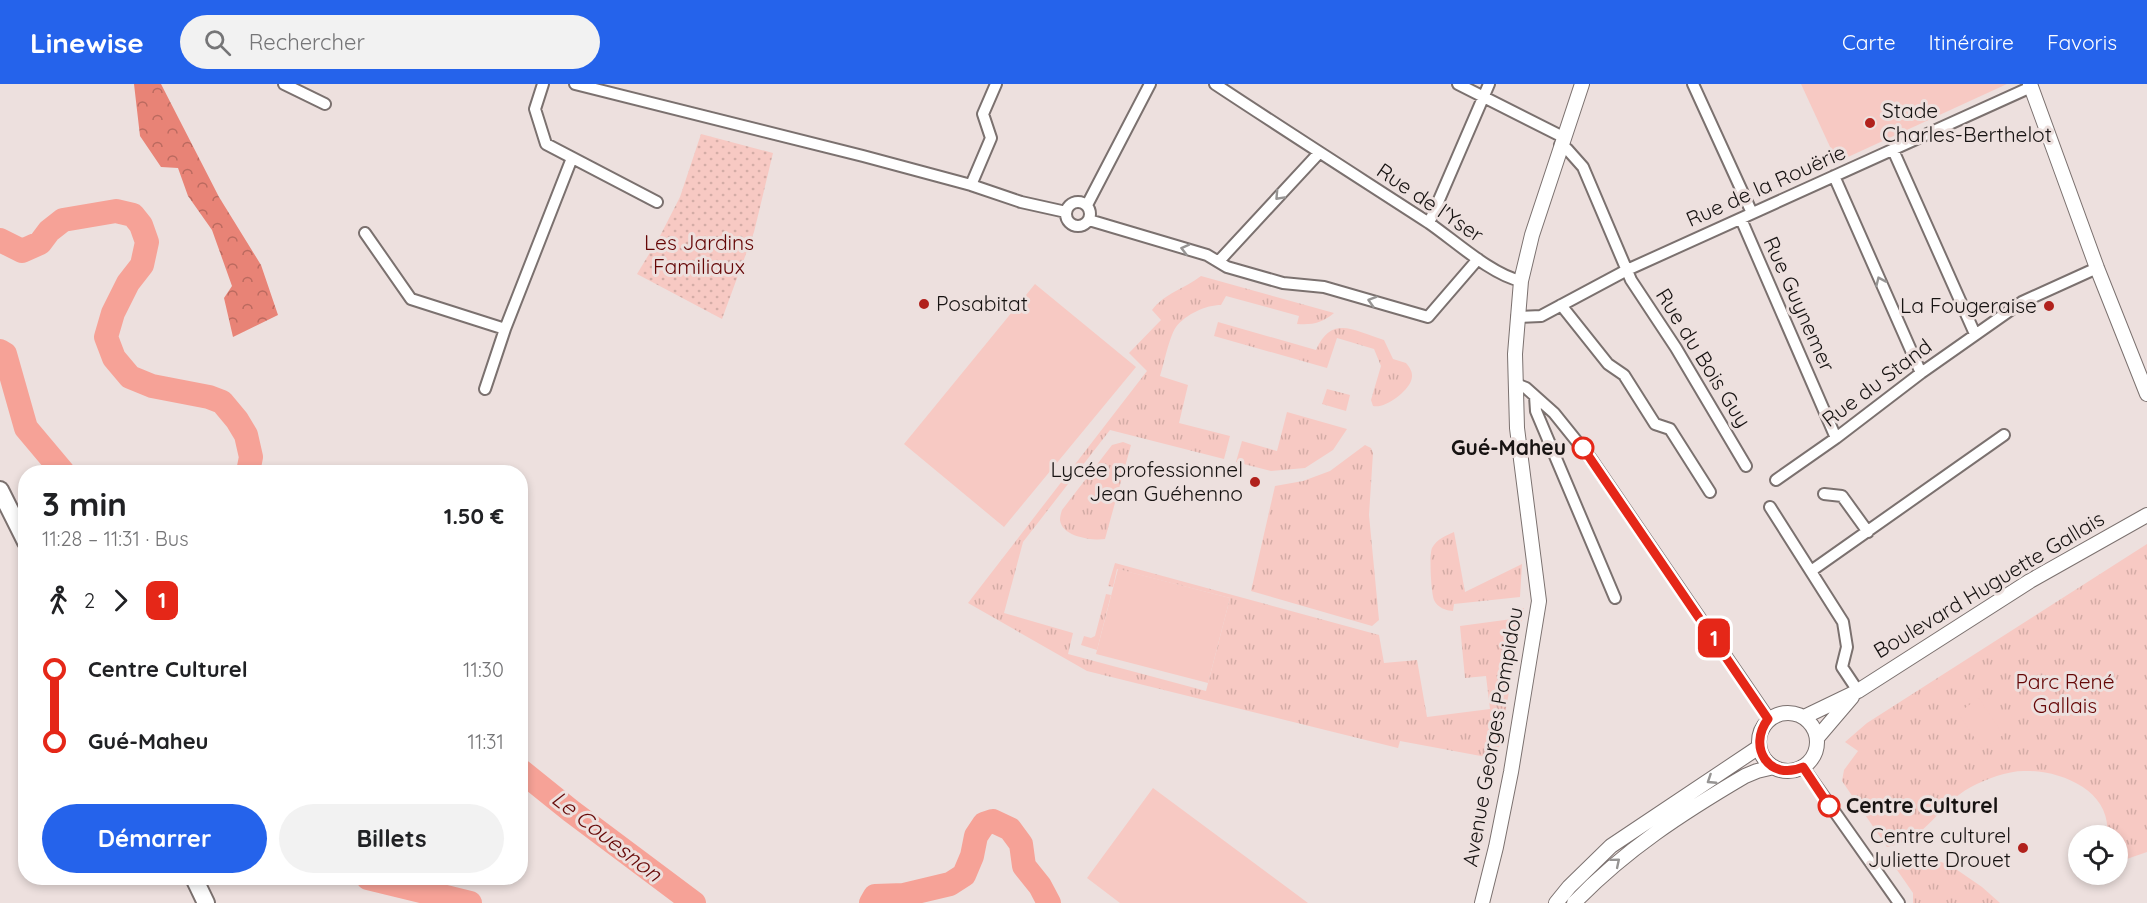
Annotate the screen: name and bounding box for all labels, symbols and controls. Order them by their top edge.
search box [180,15,600,69]
text: Linewise [30,25,144,60]
icon: search [201,26,234,59]
text: Rechercher [249,28,365,56]
text: Carte [1842,29,1896,55]
text: Itinéraire [1929,29,2014,55]
text: Favoris [2047,29,2117,55]
place label: Stade Charles-Berthelot [1882,97,2052,147]
marker: Stade Charles-Berthelot [1863,116,1877,130]
street label: Rue de la Rouërie [1682,138,1849,232]
street label: Rue de l'Yser [1372,157,1489,247]
one-way arrow [1275,189,1286,200]
park label: Les Jardins Familiaux [644,229,754,279]
street label: Rue Guynemer [1759,232,1841,375]
one-way arrow [1180,244,1191,256]
one-way arrow [1875,276,1887,287]
street label: Rue du Bois Guy [1651,283,1757,432]
place label: Posabitat [936,290,1028,316]
place label: La Fougeraise [1900,292,2037,318]
one-way arrow [1367,296,1378,308]
marker: Posabitat [917,297,931,311]
marker: La Fougeraise [2042,299,2056,313]
street label: Rue du Stand [1816,332,1936,432]
place label: Gué-Maheu [1451,434,1566,460]
marker: Gué-Maheu [1572,437,1594,459]
place label: Lycée professionnel Jean Guéhenno [1051,456,1243,506]
marker: Lycée professionnel Jean Guéhenno [1248,475,1262,489]
text: 3 min [42,483,127,524]
text: 1.50 € [444,502,504,530]
street label: Boulevard Huguette Gallais [1869,505,2108,663]
text: 11:28 – 11:31 · Bus [42,526,189,551]
icon: walk [42,584,75,617]
icon: forward [104,584,137,617]
text: 1 [158,587,166,613]
text: 2 [84,588,95,613]
street label: Avenue Georges Pompidou [1456,605,1528,869]
line badge: 1 [1694,618,1734,658]
text: 1 [1710,625,1718,651]
text: Centre Culturel [88,655,248,683]
text: 11:30 [463,657,504,682]
park label: Parc René Gallais [2015,668,2115,718]
text: Gué-Maheu [88,727,209,755]
text: 11:31 [468,729,504,754]
one-way arrow [1707,773,1717,785]
water label: Le Couesnon [546,784,669,888]
place label: Centre Culturel [1846,792,1998,818]
marker: Centre Culturel [1818,795,1840,817]
button: Démarrer [42,804,267,873]
button: Billets [279,804,504,873]
place label: Centre culturel Juliette Drouet [1868,822,2011,872]
map controls [2068,825,2128,885]
button: locate [2068,825,2128,885]
marker: Centre culturel Juliette Drouet [2016,841,2030,855]
one-way arrow [1609,858,1620,869]

